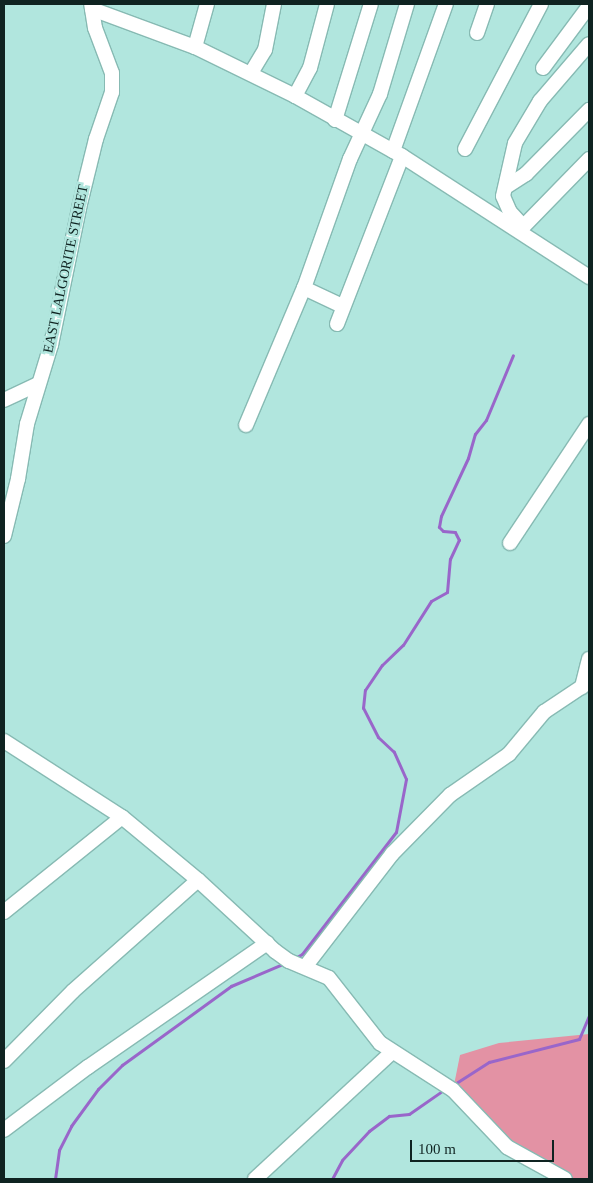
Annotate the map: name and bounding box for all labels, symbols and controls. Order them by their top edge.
street label: EAST LALGORITE STREET [40,183,92,355]
scale bar [413,1130,557,1162]
text: 100 m [418,1141,456,1157]

